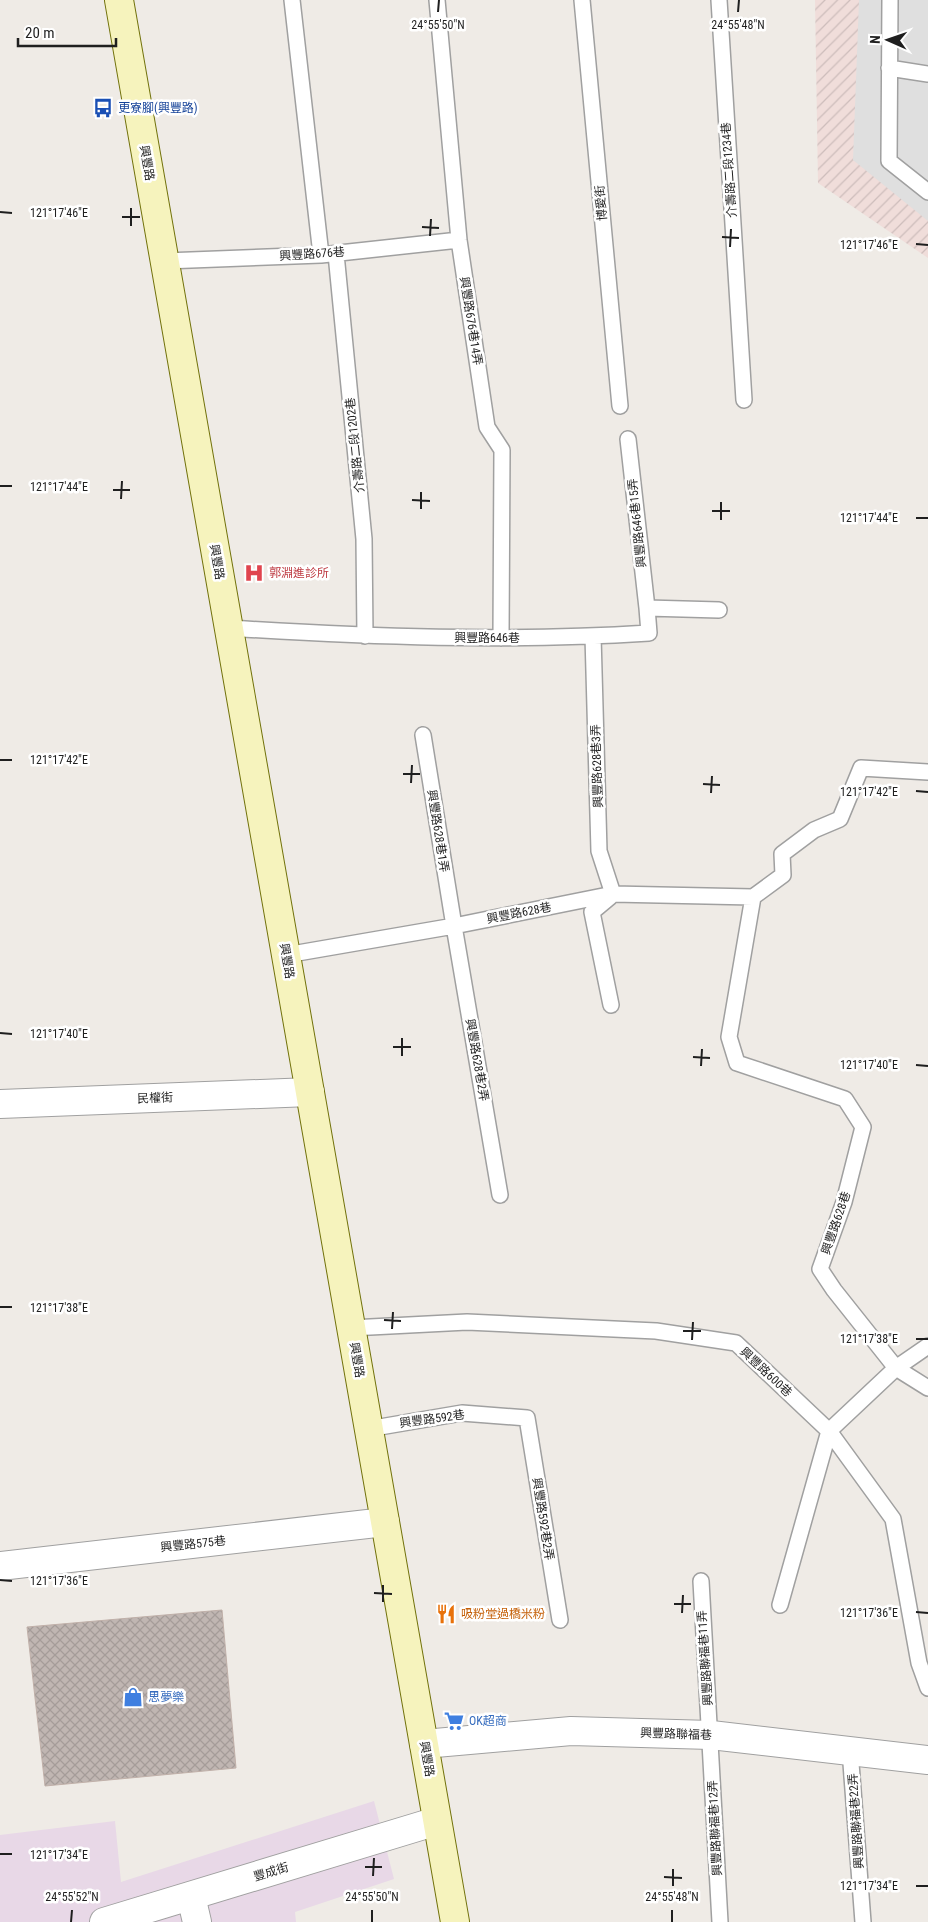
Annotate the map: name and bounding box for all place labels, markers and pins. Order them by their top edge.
bus stop icon: 更寮腳(興豐路) [92,97,114,119]
place label: 更寮腳(興豐路) [118,101,198,115]
hospital icon: 郭淵進診所 [243,562,265,584]
place label: 郭淵進診所 [269,566,329,580]
restaurant icon: 吸粉堂過橋米粉 [435,1603,457,1625]
place label: 吸粉堂過橋米粉 [461,1607,545,1621]
shop icon: 思夢樂 [122,1686,144,1708]
place label: 思夢樂 [148,1690,184,1704]
supermarket icon: OK超商 [443,1710,465,1732]
place label: OK超商 [469,1714,507,1728]

